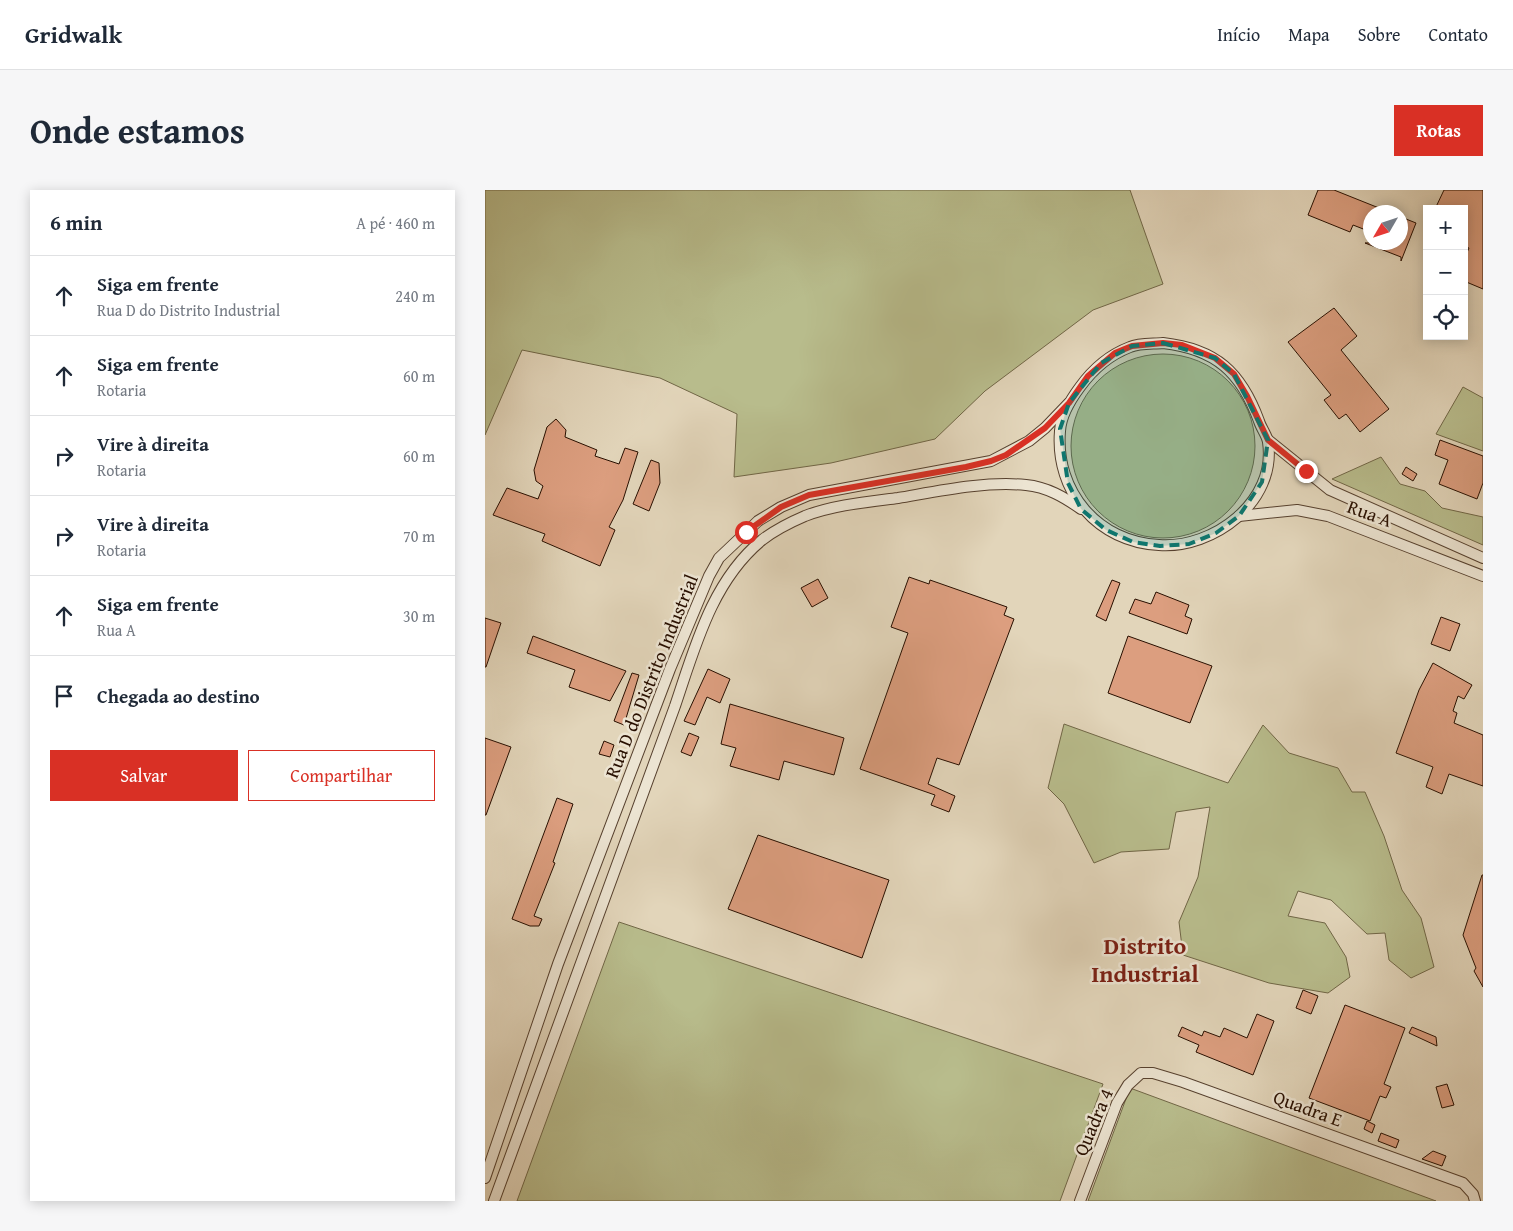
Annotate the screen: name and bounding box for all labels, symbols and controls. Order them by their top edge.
text: Gridwalk [25,17,122,52]
text: Início [1217,21,1260,48]
text: Mapa [1288,21,1330,48]
text: Sobre [1358,21,1401,48]
text: Contato [1429,21,1488,48]
text: Onde estamos [30,105,245,156]
button: Rotas [1394,105,1483,156]
north arrow [1363,205,1408,250]
map controls [1423,205,1468,340]
button: + [1423,205,1468,250]
text: 6 min [50,207,102,238]
text: A pé · 460 m [356,211,435,235]
button: − [1423,250,1468,295]
text: Siga em frente [97,270,219,298]
icon: ahead [50,282,78,310]
text: 240 m [395,284,435,308]
button: locate [1423,295,1468,340]
text: Rua D do Distrito Industrial [97,298,280,322]
text: Siga em frente [97,350,219,378]
icon: ahead [50,362,78,390]
text: 60 m [403,364,435,388]
text: Rotaria [97,378,146,402]
text: Vire à direita [97,430,209,458]
icon: right [50,442,78,470]
text: 60 m [403,444,435,468]
text: Rotaria [97,458,146,482]
route end [1295,460,1318,483]
street label: Rua A [1344,492,1397,534]
text: Vire à direita [97,510,209,538]
route start [735,521,758,544]
icon: right [50,522,78,550]
text: 70 m [403,524,435,548]
text: Rotaria [97,538,146,562]
street label: Rua D do Distrito Industrial [597,570,705,782]
text: Siga em frente [97,590,219,618]
icon: ahead [50,602,78,630]
text: 30 m [403,604,435,628]
text: Rua A [97,618,136,642]
icon: arrive [50,682,78,710]
text: Chegada ao destino [97,682,260,710]
button: Salvar [50,750,238,801]
button: Compartilhar [248,750,435,801]
district label: Distrito Industrial [1091,928,1199,991]
street label: Quadra E [1270,1083,1347,1133]
street label: Quadra 4 [1066,1084,1120,1160]

